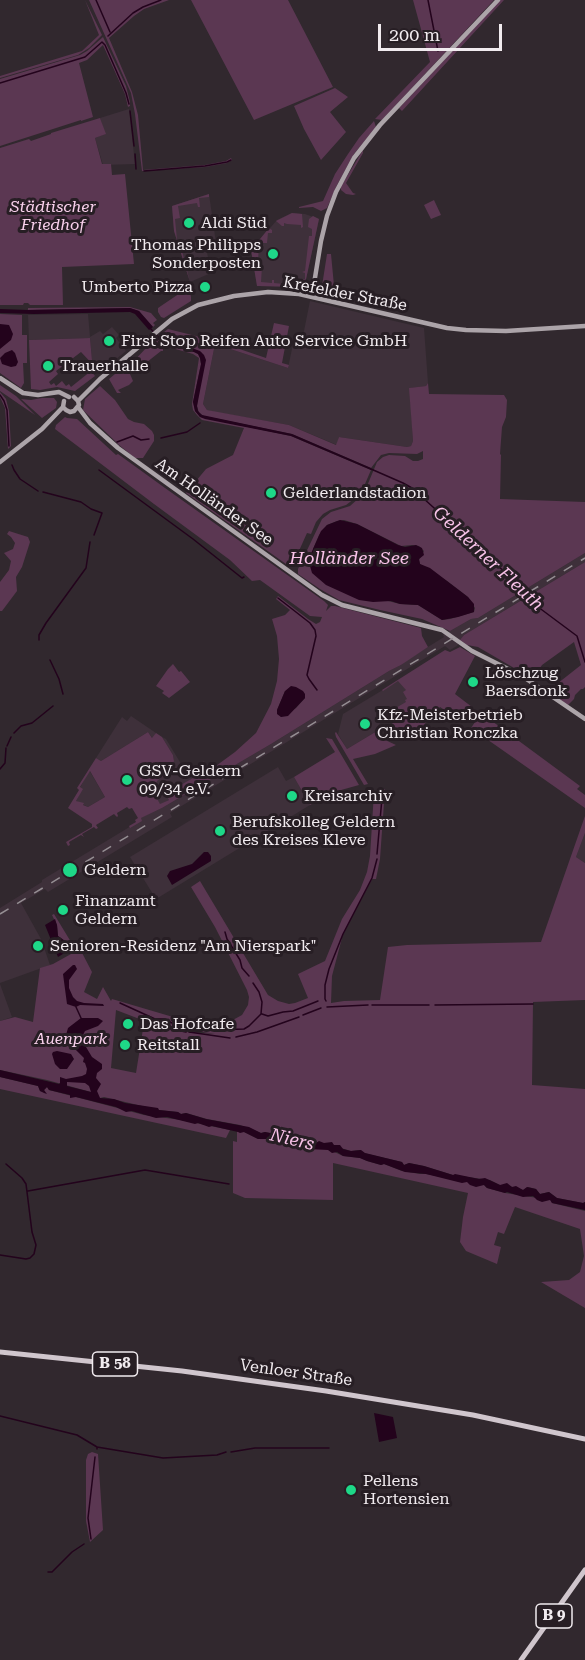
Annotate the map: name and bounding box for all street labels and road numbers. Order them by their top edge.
street label: Krefelder Straße [281,273,409,315]
street label: Am Holländer See [151,454,277,550]
road number: B 58 [92,1352,138,1376]
street label: Venloer Straße [239,1356,353,1390]
road number: B 9 [536,1604,572,1628]

